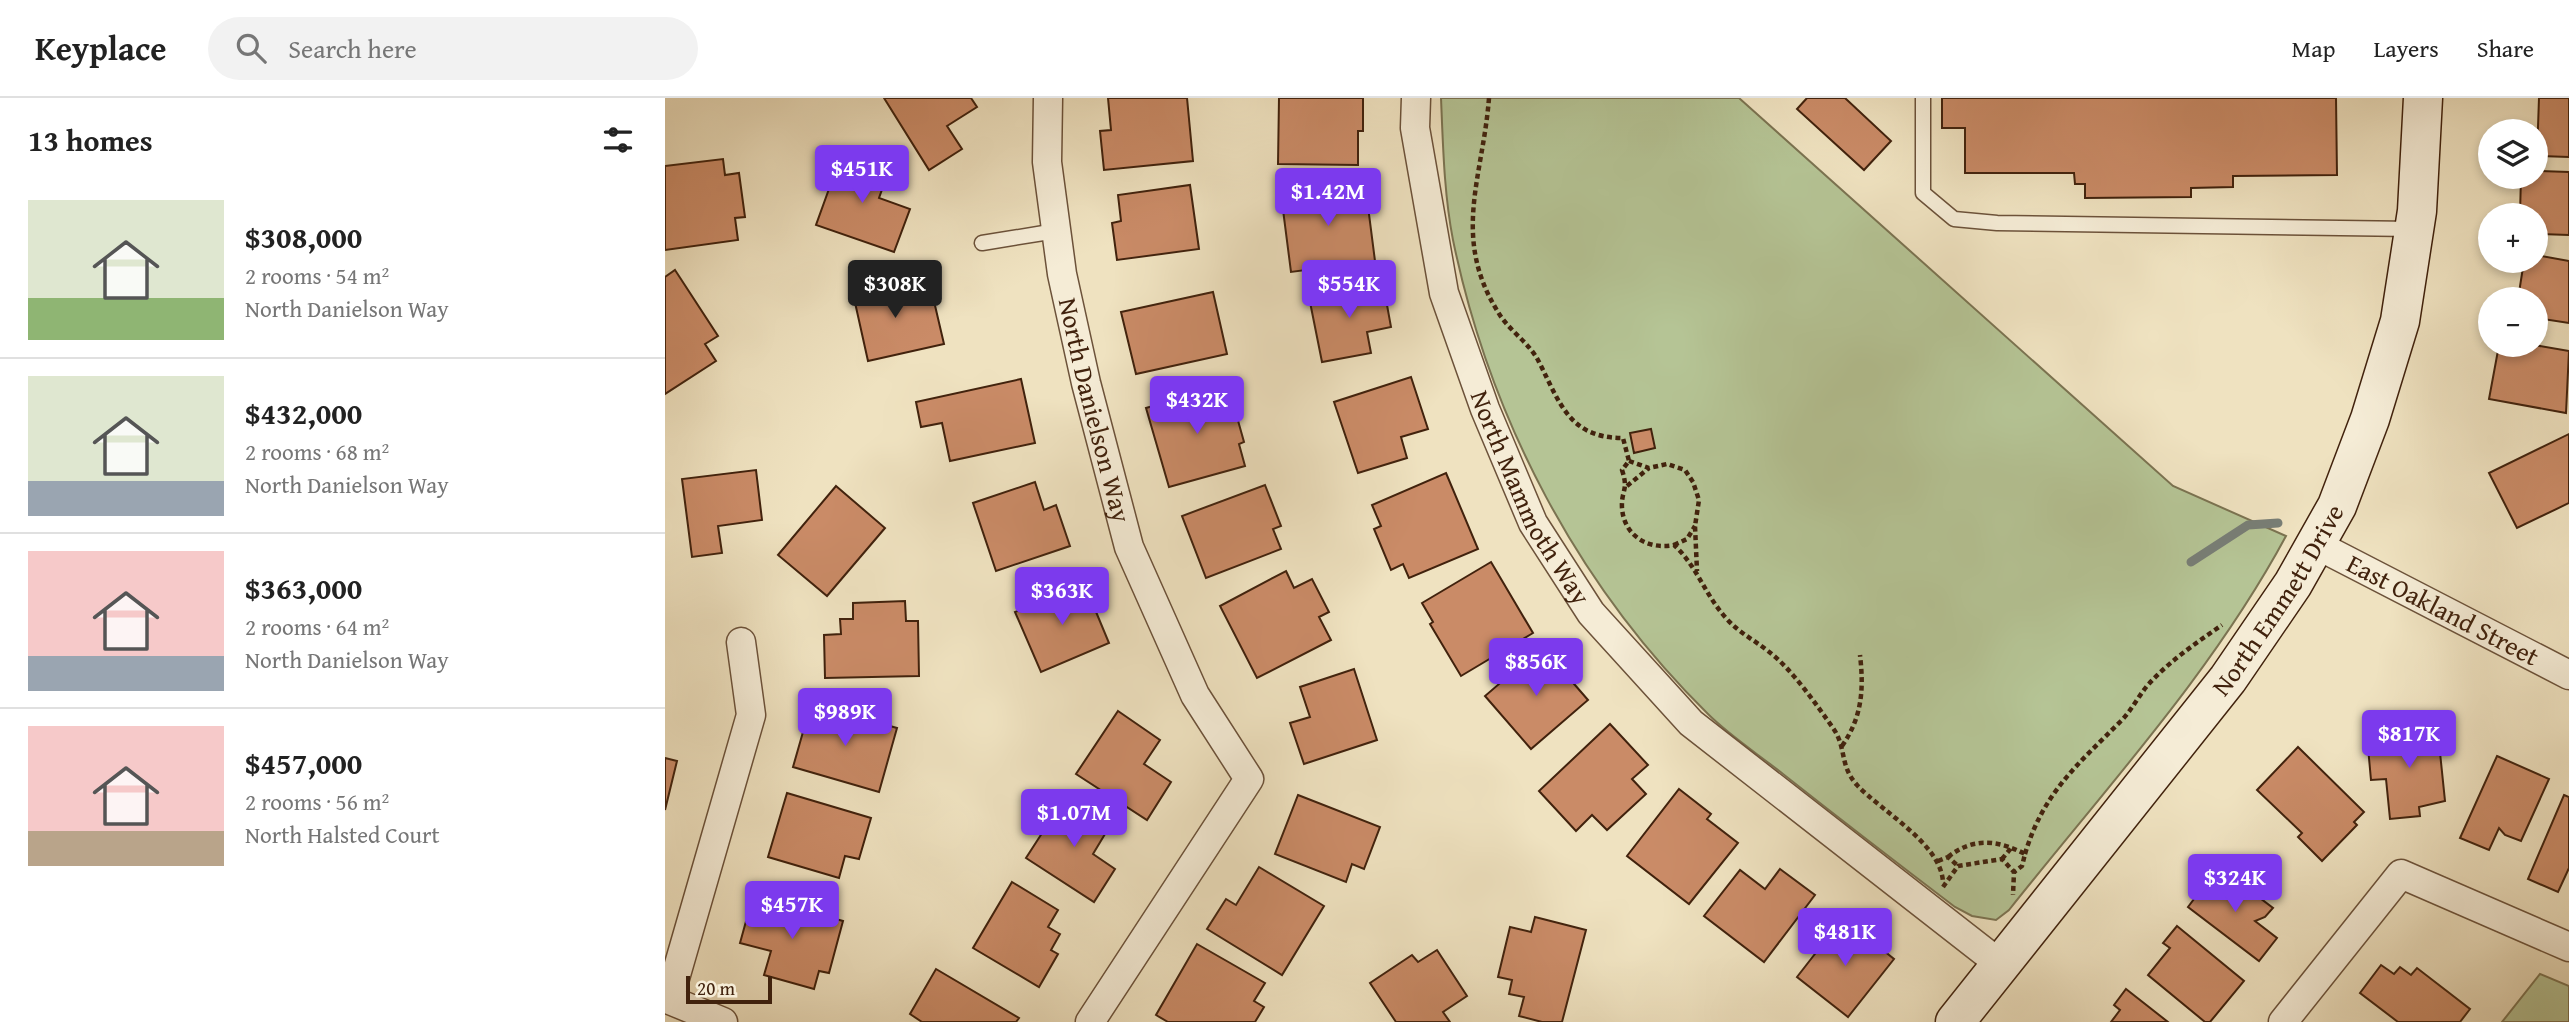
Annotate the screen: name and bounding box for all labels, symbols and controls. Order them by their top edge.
search box [208,17,698,80]
text: Keyplace [35,24,166,72]
icon: search [232,29,270,67]
text: Search here [288,29,417,68]
text: Map [2292,31,2335,66]
text: Layers [2373,31,2439,66]
text: Share [2477,31,2534,66]
text: 13 homes [28,118,153,162]
map controls [2478,119,2548,357]
button: layers [2478,119,2548,189]
icon: filters [599,121,637,159]
pin: $451K [813,146,911,205]
text: $451K [831,151,893,184]
pin: $1.42M [1271,169,1385,228]
text: $1.42M [1291,174,1365,207]
button: + [2478,203,2548,273]
text: $308,000 [245,215,362,259]
icon: home [84,228,168,312]
text: 2 rooms · 54 m² [245,259,389,292]
pin: $308K [846,260,944,320]
pin: $554K [1300,260,1398,320]
text: $308K [864,266,926,299]
text: $554K [1318,266,1380,299]
button: − [2478,287,2548,357]
text: North Danielson Way [245,292,449,325]
street label: North Danielson Way [1049,294,1142,527]
pin: $432K [1148,376,1246,436]
text: $432K [1166,382,1228,415]
street label: North Mammoth Way [1461,385,1601,612]
text: $432,000 [245,391,362,435]
icon: home [84,404,168,488]
text: 2 rooms · 68 m² [245,435,389,468]
text: North Danielson Way [245,468,449,501]
street label: North Emmett Drive [2202,497,2353,704]
street label: East Oakland Street [2340,544,2546,675]
text: $363,000 [245,566,362,610]
pin: $363K [1013,568,1111,627]
text: $363K [1031,573,1093,606]
icon: home [84,579,168,663]
text: 2 rooms · 64 m² [245,610,389,643]
pin: $856K [1487,638,1585,698]
text: North Danielson Way [245,643,449,676]
text: $856K [1505,644,1567,677]
pin: $989K [796,688,894,748]
text: $989K [814,694,876,727]
pin: $817K [2360,710,2458,770]
text: $817K [2378,716,2440,749]
text: $457,000 [245,741,362,785]
icon: home [84,754,168,838]
text: 2 rooms · 56 m² [245,785,389,818]
pin: $1.07M [1017,790,1131,849]
text: $1.07M [1037,795,1111,828]
text: North Halsted Court [245,818,440,851]
pin: $324K [2186,854,2284,914]
text: $324K [2204,860,2266,893]
pin: $457K [743,882,841,941]
text: $457K [761,887,823,920]
pin: $481K [1796,908,1894,968]
text: $481K [1814,914,1876,947]
scale bar [686,973,772,1005]
text: 20 m [697,974,735,1002]

